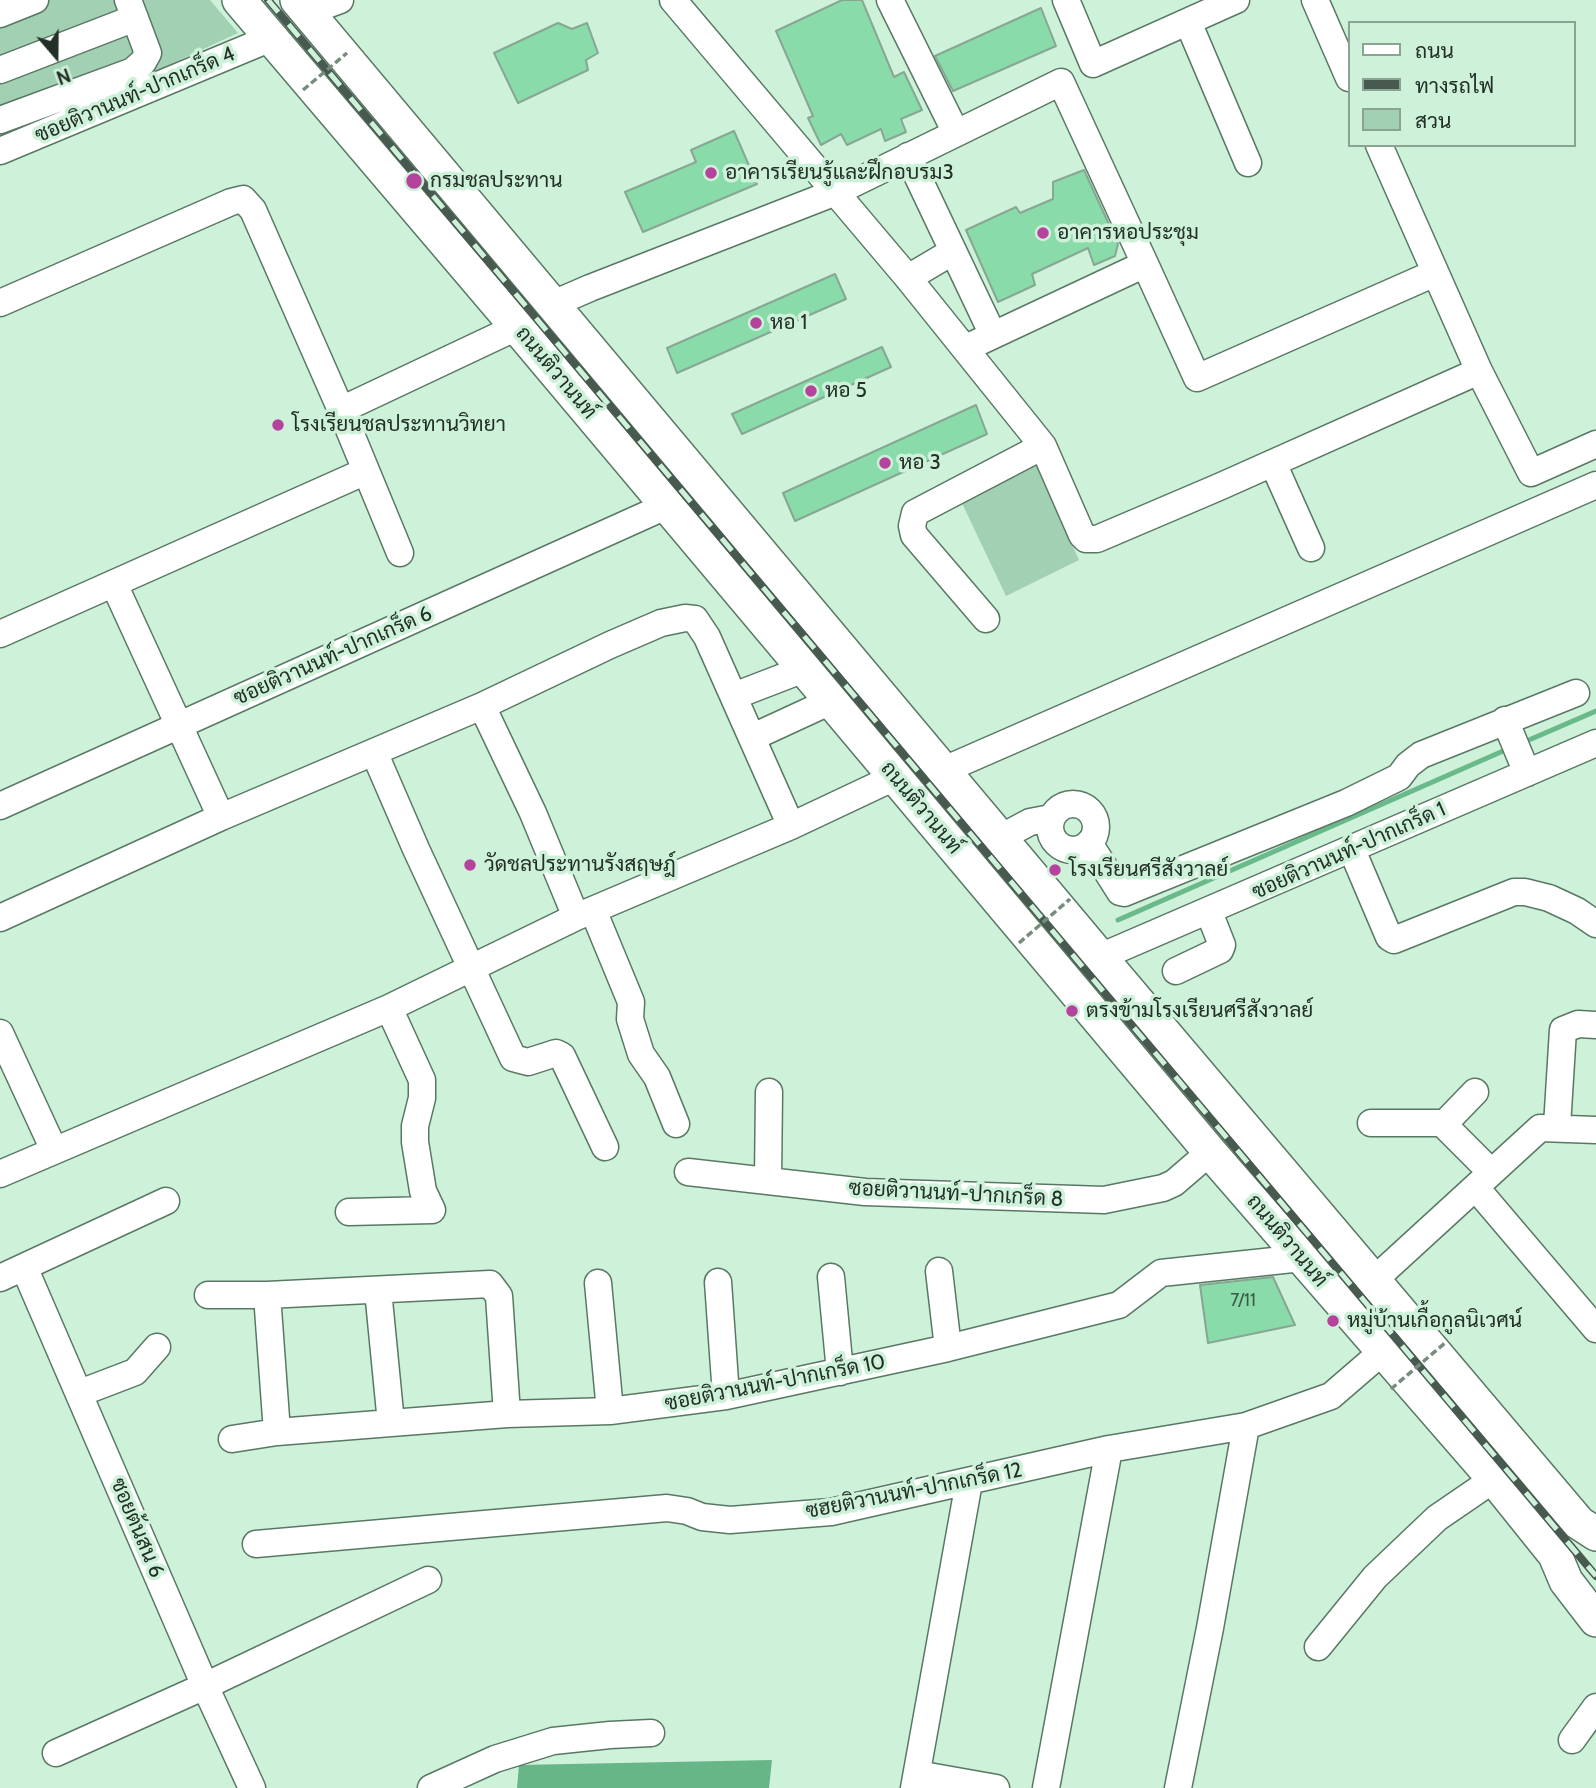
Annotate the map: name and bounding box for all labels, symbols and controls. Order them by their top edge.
north arrow [21,21,91,91]
legend [1348,21,1575,147]
text: ถนน [1415,38,1454,63]
street label: ซอยติวานนท์-ปากเกร็ด 4 [31,41,239,149]
text: N [53,63,74,89]
text: ทางรถไฟ [1415,73,1494,98]
text: สวน [1415,108,1451,133]
place label: อาคารเรียนรู้และฝึกอบรม3 [725,160,954,186]
marker: อาคารเรียนรู้และฝึกอบรม3 [703,165,719,181]
place label: กรมชลประทาน [430,168,563,194]
marker: กรมชลประทาน [404,171,424,191]
place label: อาคารหอประชุม [1057,220,1199,246]
marker: อาคารหอประชุม [1035,225,1051,241]
place label: หอ 1 [770,310,807,336]
marker: หอ 1 [748,315,764,331]
street label: ถนนติวานนท์ [510,322,602,424]
place label: หอ 5 [825,378,867,404]
marker: หอ 5 [803,383,819,399]
place label: โรงเรียนชลประทานวิทยา [292,412,506,438]
marker: โรงเรียนชลประทานวิทยา [270,417,286,433]
place label: หอ 3 [899,450,941,476]
marker: หอ 3 [877,455,893,471]
street label: ซอยติวานนท์-ปากเกร็ด 6 [230,601,436,711]
street label: ถนนติวานนท์ [875,757,967,859]
street label: ซอยติวานนท์-ปากเกร็ด 1 [1248,797,1450,905]
place label: วัดชลประทานรังสฤษฎ์ [484,852,676,878]
marker: วัดชลประทานรังสฤษฎ์ [462,857,478,873]
place label: โรงเรียนศรีสังวาลย์ [1069,857,1228,883]
marker: โรงเรียนศรีสังวาลย์ [1047,862,1063,878]
place label: ตรงข้ามโรงเรียนศรีสังวาลย์ [1086,998,1313,1024]
marker: ตรงข้ามโรงเรียนศรีสังวาลย์ [1064,1003,1080,1019]
street label: ซอยติวานนท์-ปากเกร็ด 8 [848,1176,1064,1212]
street label: ถนนติวานนท์ [1241,1190,1333,1292]
house number: 7/11 [1230,1290,1256,1312]
place label: หมู่บ้านเกื้อกูลนิเวศน์ [1347,1308,1522,1334]
marker: หมู่บ้านเกื้อกูลนิเวศน์ [1325,1313,1341,1329]
street label: ซอยติวานนท์-ปากเกร็ด 10 [663,1349,887,1417]
street label: ซฮยติวานนท์-ปากเกร็ด 12 [804,1458,1024,1524]
street label: ซอยต้นสน 6 [105,1474,169,1582]

